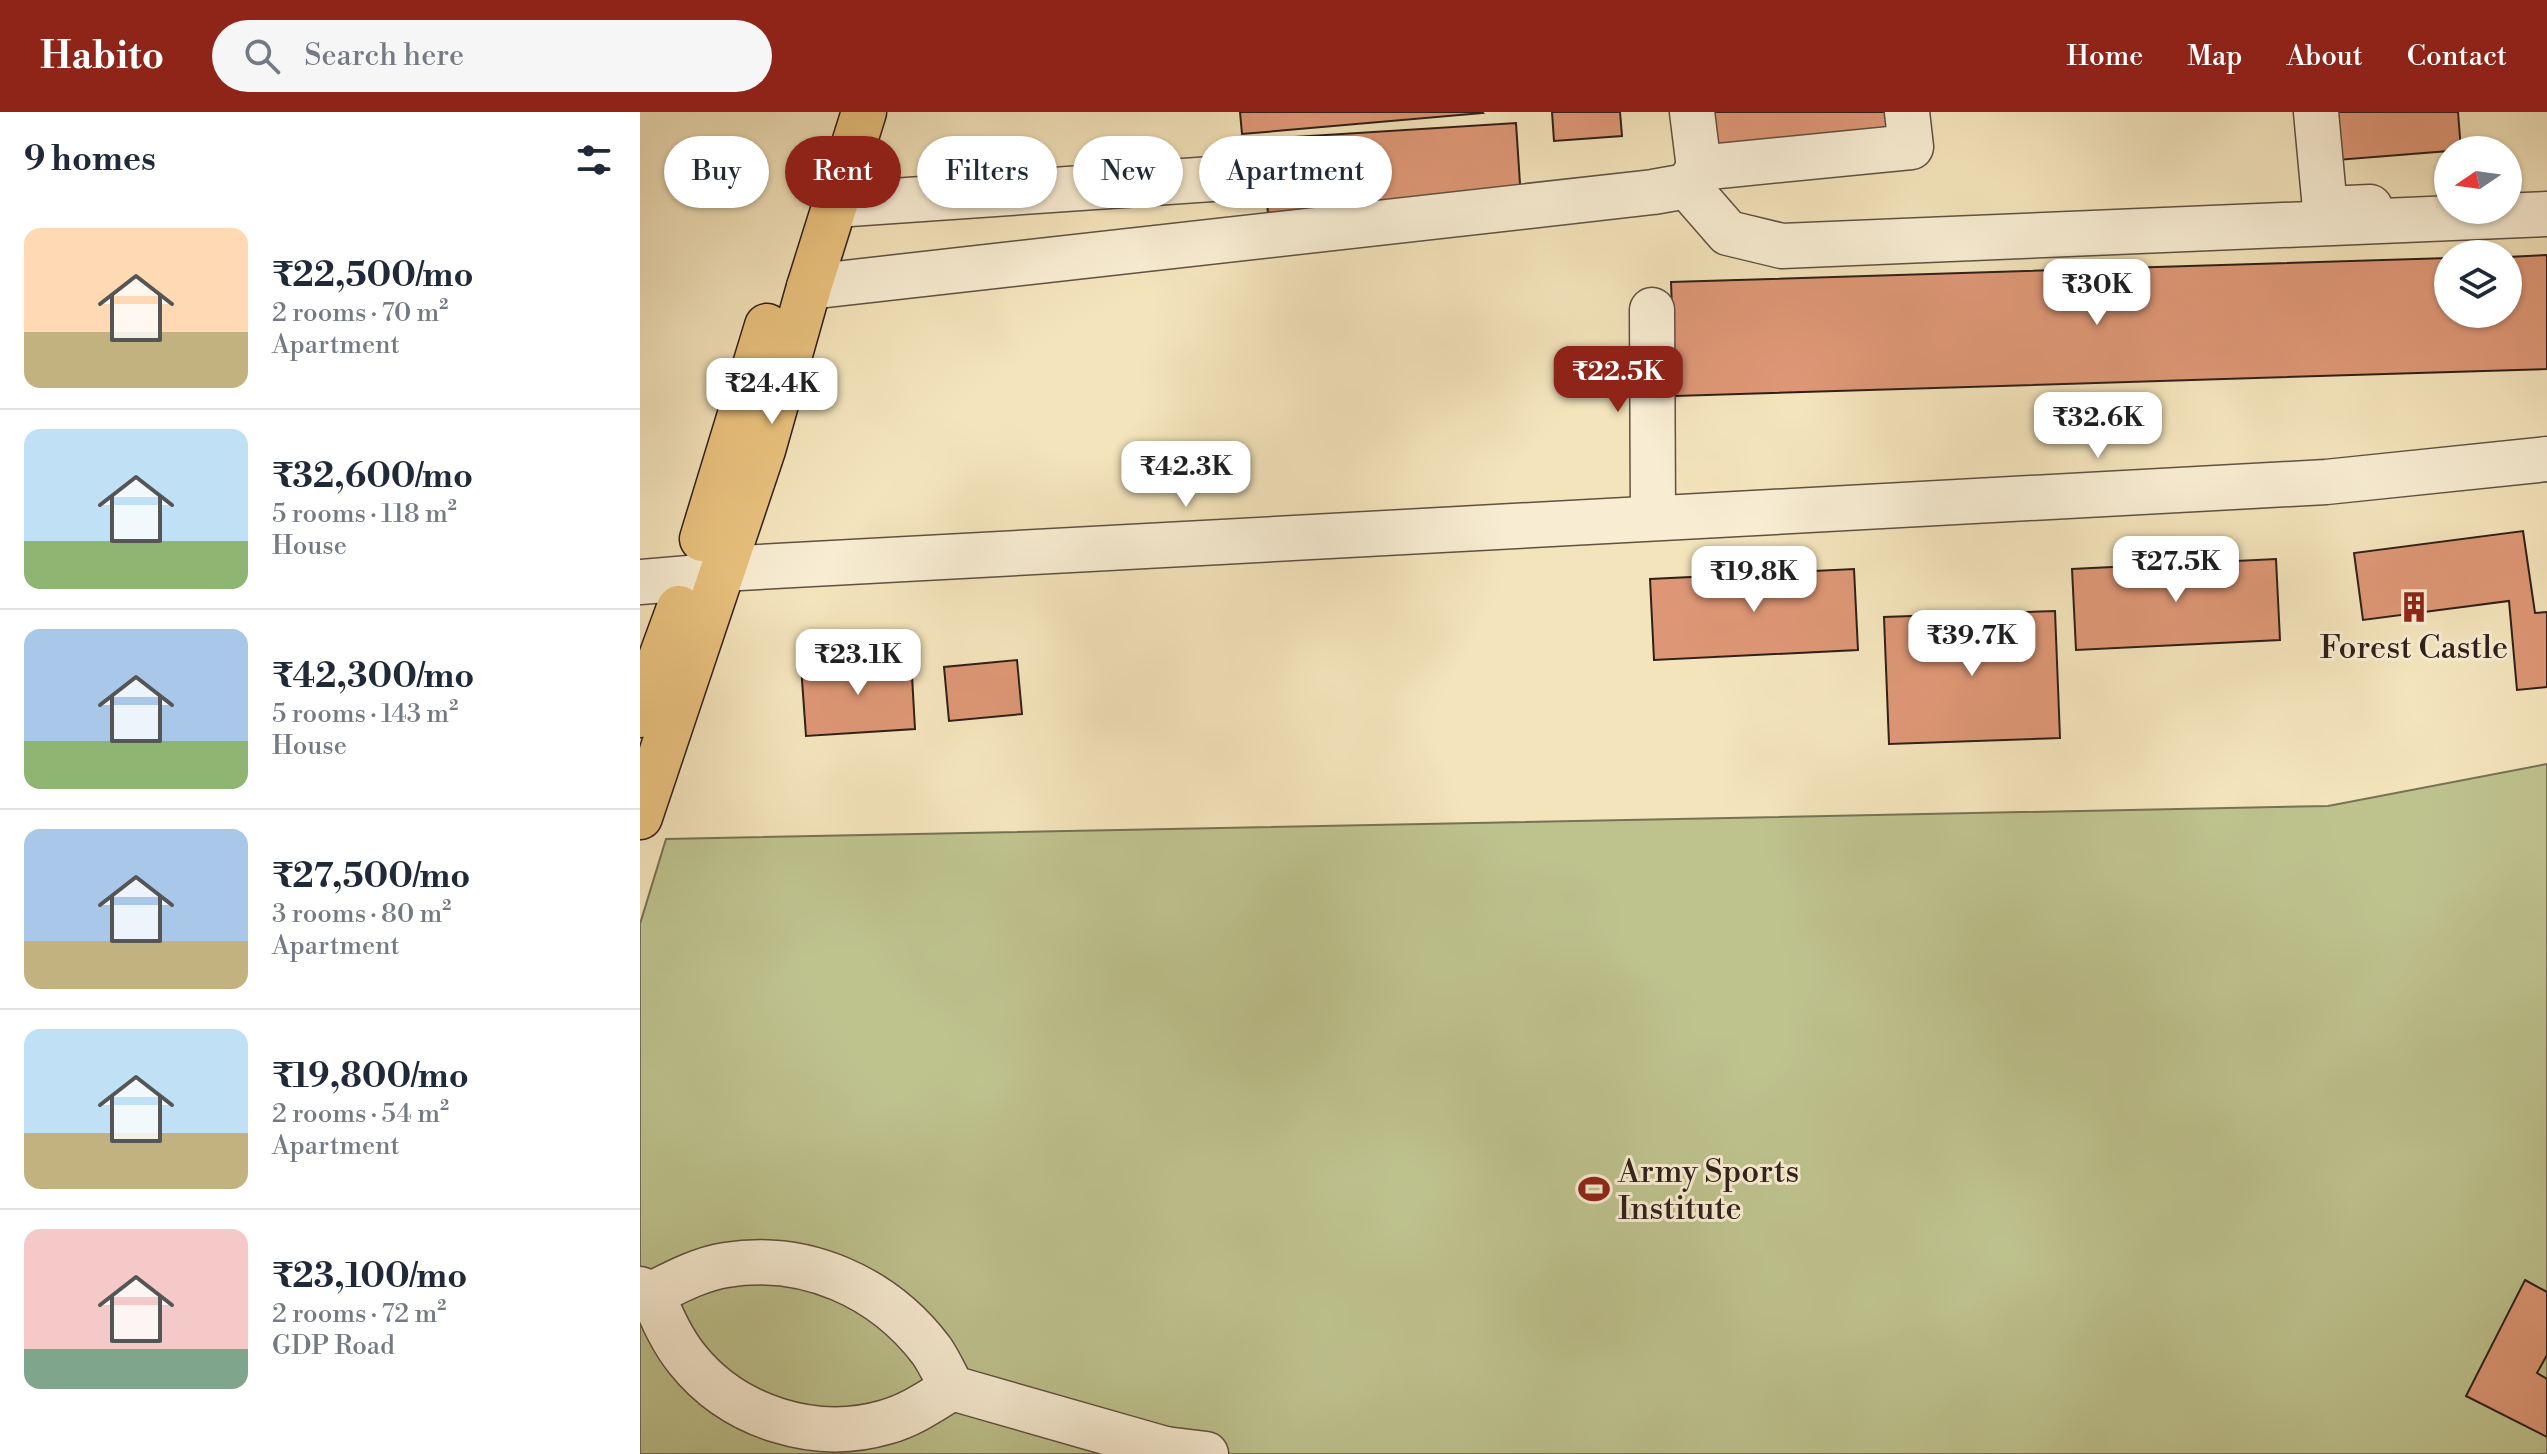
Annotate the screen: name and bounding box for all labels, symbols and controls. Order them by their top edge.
search box [212,20,772,92]
text: Habito [40,33,164,80]
icon: search [240,34,284,78]
text: Search here [304,37,464,75]
text: Home [2067,39,2143,74]
text: Map [2187,39,2242,74]
text: About [2286,39,2363,74]
text: Contact [2407,39,2507,74]
chip: Buy [664,136,769,208]
chip: Rent [785,136,901,208]
chip: Filters [917,136,1057,208]
chip: New [1073,136,1183,208]
chip: Apartment [1199,136,1392,208]
north arrow [2434,136,2522,224]
map controls [2434,136,2522,328]
icon: filters [572,138,616,182]
text: 9 homes [24,139,156,181]
button: layers [2434,240,2522,328]
text: ₹22,500/mo [272,255,473,297]
pin: ₹30K [2050,259,2144,327]
icon: home [88,260,184,356]
text: ₹30K [2061,269,2133,301]
text: 2 rooms · 70 m² [272,297,448,329]
text: Apartment [272,329,400,361]
pin: ₹22.5K [1553,346,1683,414]
text: ₹22.5K [1572,356,1664,388]
pin: ₹24.4K [707,358,837,426]
text: ₹24.4K [724,368,820,400]
pin: ₹32.6K [2033,392,2163,460]
text: ₹32.6K [2052,402,2144,434]
pin: ₹42.3K [1121,441,1251,509]
text: ₹42.3K [1139,451,1233,483]
text: ₹32,600/mo [272,456,473,498]
icon: home [88,461,184,557]
text: 5 rooms · 118 m² [272,498,457,530]
text: House [272,530,347,562]
pin: ₹27.5K [2111,536,2241,604]
pin: ₹19.8K [1689,546,1819,614]
text: ₹27.5K [2131,546,2221,578]
text: ₹19.8K [1710,556,1798,588]
building icon: Forest Castle [2397,590,2431,624]
pin: ₹39.7K [1907,610,2037,678]
text: ₹39.7K [1926,620,2018,652]
place label: Forest Castle [2320,628,2508,668]
pin: ₹23.1K [793,629,923,697]
text: ₹23.1K [814,639,902,671]
text: ₹42,300/mo [272,656,474,698]
icon: home [88,661,184,757]
text: 5 rooms · 143 m² [272,698,458,730]
text: House [272,730,347,762]
text: ₹27,500/mo [272,856,470,898]
icon: home [88,861,184,957]
text: 3 rooms · 80 m² [272,898,451,930]
text: Apartment [272,930,400,962]
text: ₹19,800/mo [272,1056,469,1098]
icon: home [88,1061,184,1157]
text: 2 rooms · 54 m² [272,1098,449,1130]
text: Apartment [272,1130,400,1162]
place label: Army Sports Institute [1617,1152,1799,1229]
sports icon: Army Sports Institute [1577,1172,1611,1206]
text: ₹23,100/mo [272,1256,467,1298]
icon: home [88,1261,184,1357]
text: 2 rooms · 72 m² [272,1298,446,1330]
text: GDP Road [272,1330,395,1362]

